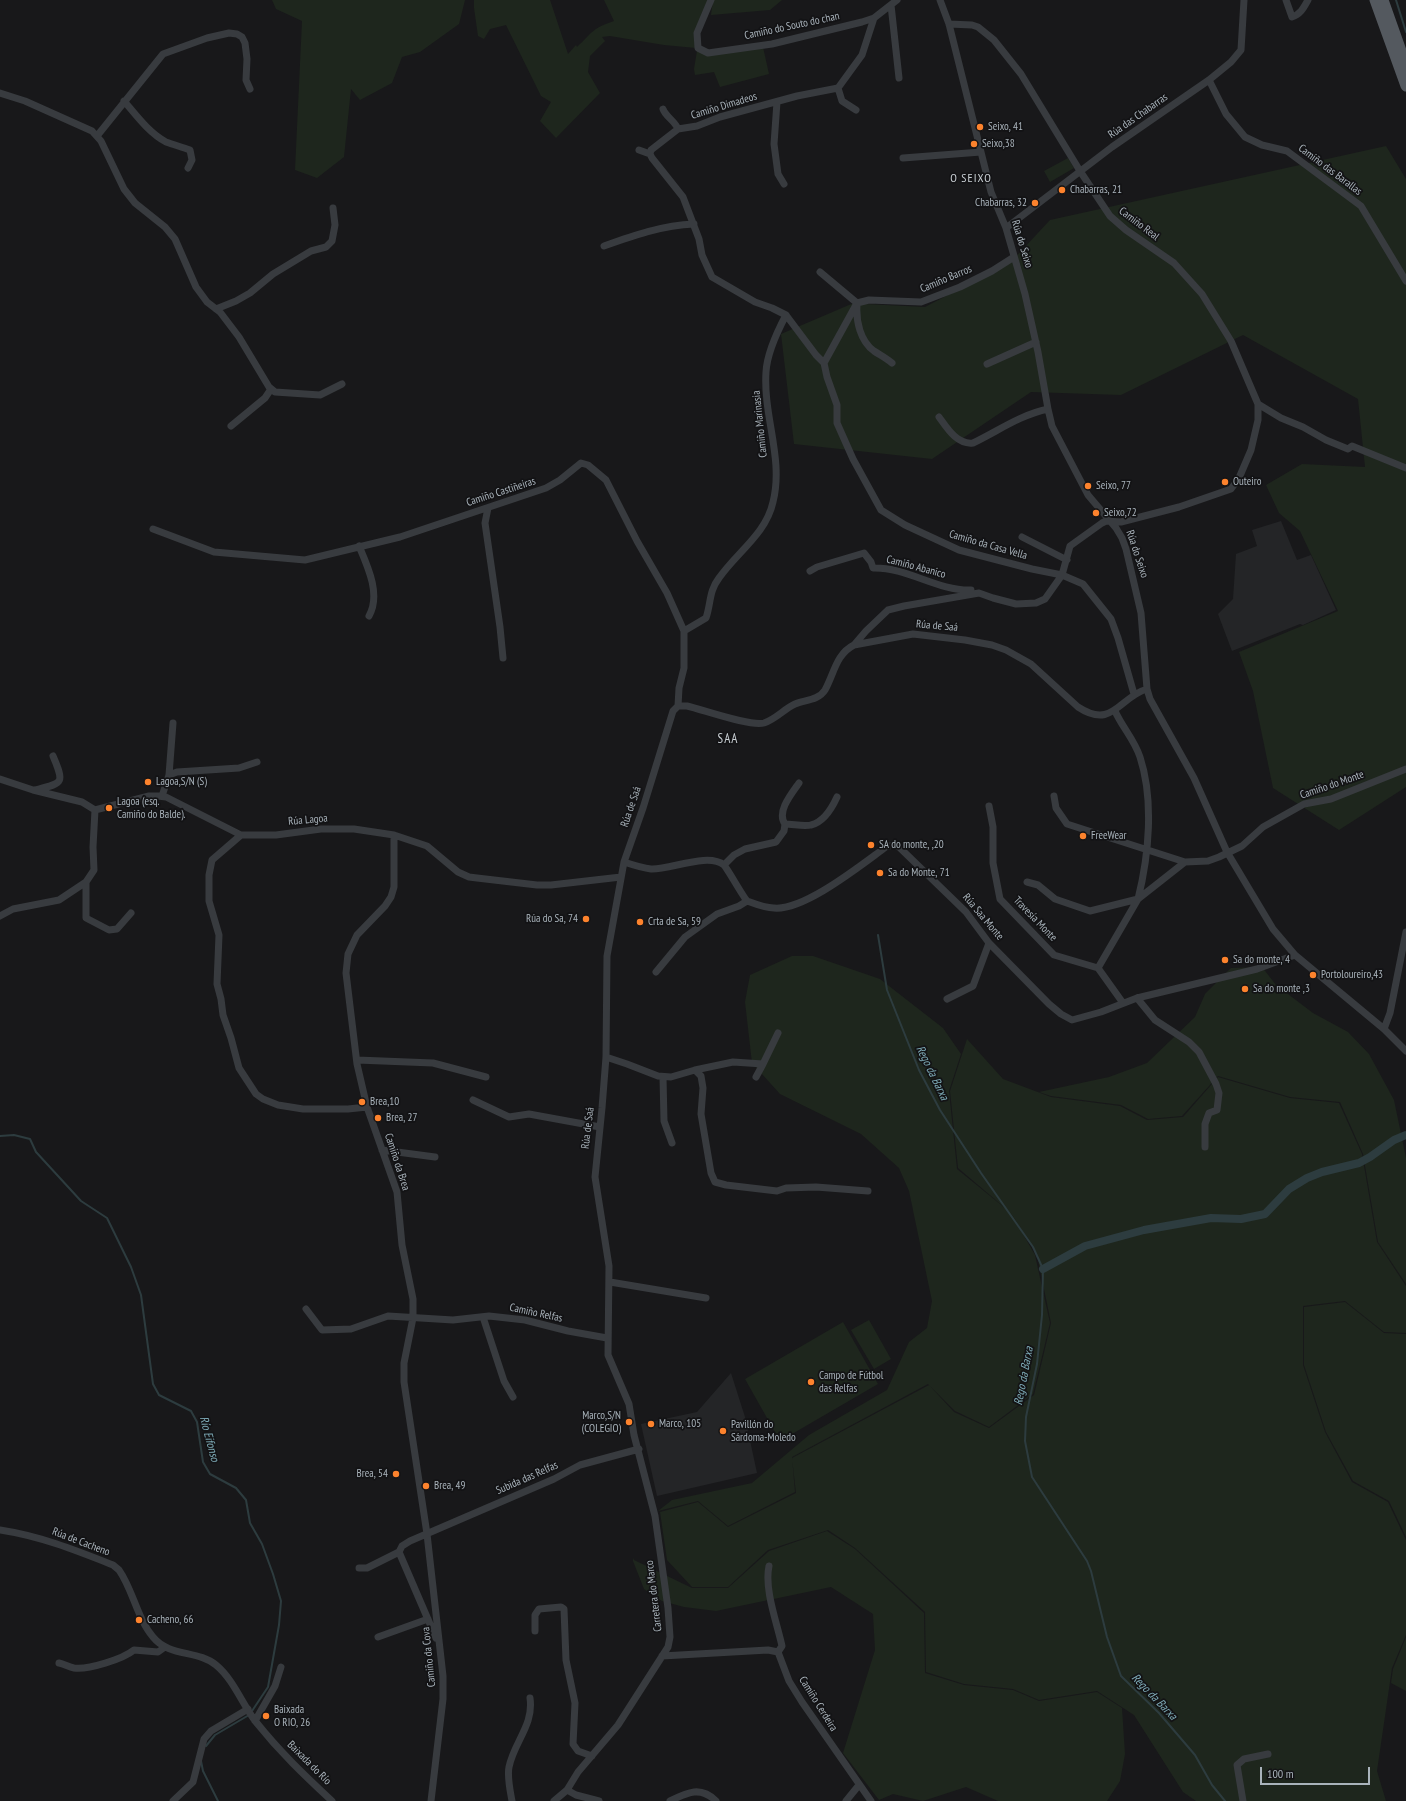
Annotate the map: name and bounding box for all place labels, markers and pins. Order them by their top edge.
place label: Seixo, 41 [988,120,1023,134]
marker: Seixo, 41 [975,122,985,132]
place label: Seixo,38 [982,137,1015,151]
marker: Seixo,38 [969,139,979,149]
place label: Chabarras, 21 [1070,183,1122,197]
marker: Chabarras, 21 [1057,185,1067,195]
place label: Chabarras, 32 [975,196,1027,210]
marker: Chabarras, 32 [1030,198,1040,208]
place label: Outeiro [1233,475,1261,489]
marker: Outeiro [1220,477,1230,487]
place label: Seixo, 77 [1096,479,1131,493]
marker: Seixo, 77 [1083,481,1093,491]
place label: Seixo,72 [1104,506,1137,520]
marker: Seixo,72 [1091,508,1101,518]
place label: Lagoa,S/N (S) [156,775,207,789]
marker: Lagoa,S/N (S) [143,777,153,787]
place label: Lagoa (esq. Camiño do Balde). [117,795,186,821]
marker: Lagoa (esq. Camiño do Balde). [104,803,114,813]
place label: FreeWear [1091,829,1127,843]
marker: FreeWear [1078,831,1088,841]
place label: SA do monte, ,20 [879,838,944,852]
marker: SA do monte, ,20 [866,840,876,850]
place label: Sa do Monte, 71 [888,866,950,880]
marker: Sa do Monte, 71 [875,868,885,878]
place label: Rúa do Sa, 74 [526,912,578,926]
marker: Rúa do Sa, 74 [581,914,591,924]
place label: Crta de Sa, 59 [648,915,701,929]
marker: Crta de Sa, 59 [635,917,645,927]
place label: Sa do monte, 4 [1233,953,1290,967]
marker: Sa do monte, 4 [1220,955,1230,965]
place label: Portoloureiro,43 [1321,968,1383,982]
marker: Portoloureiro,43 [1308,970,1318,980]
place label: Sa do monte ,3 [1253,982,1310,996]
marker: Sa do monte ,3 [1240,984,1250,994]
place label: Brea,10 [370,1095,399,1109]
marker: Brea,10 [357,1097,367,1107]
place label: Brea, 27 [386,1111,417,1125]
marker: Brea, 27 [373,1113,383,1123]
place label: Campo de Fútbol das Relfas [819,1369,883,1395]
marker: Campo de Fútbol das Relfas [806,1377,816,1387]
place label: Marco,S/N (COLEGIO) [582,1409,621,1435]
marker: Marco,S/N (COLEGIO) [624,1417,634,1427]
place label: Marco, 105 [659,1417,701,1431]
place label: Pavillón do Sárdoma-Moledo [731,1418,796,1444]
marker: Marco, 105 [646,1419,656,1429]
marker: Pavillón do Sárdoma-Moledo [718,1426,728,1436]
place label: Brea, 54 [357,1467,388,1481]
marker: Brea, 54 [391,1469,401,1479]
place label: Brea, 49 [434,1479,465,1493]
marker: Brea, 49 [421,1481,431,1491]
place label: Cacheno, 66 [147,1613,193,1627]
marker: Cacheno, 66 [134,1615,144,1625]
place label: Baixada O RIO, 26 [274,1703,310,1729]
marker: Baixada O RIO, 26 [261,1711,271,1721]

